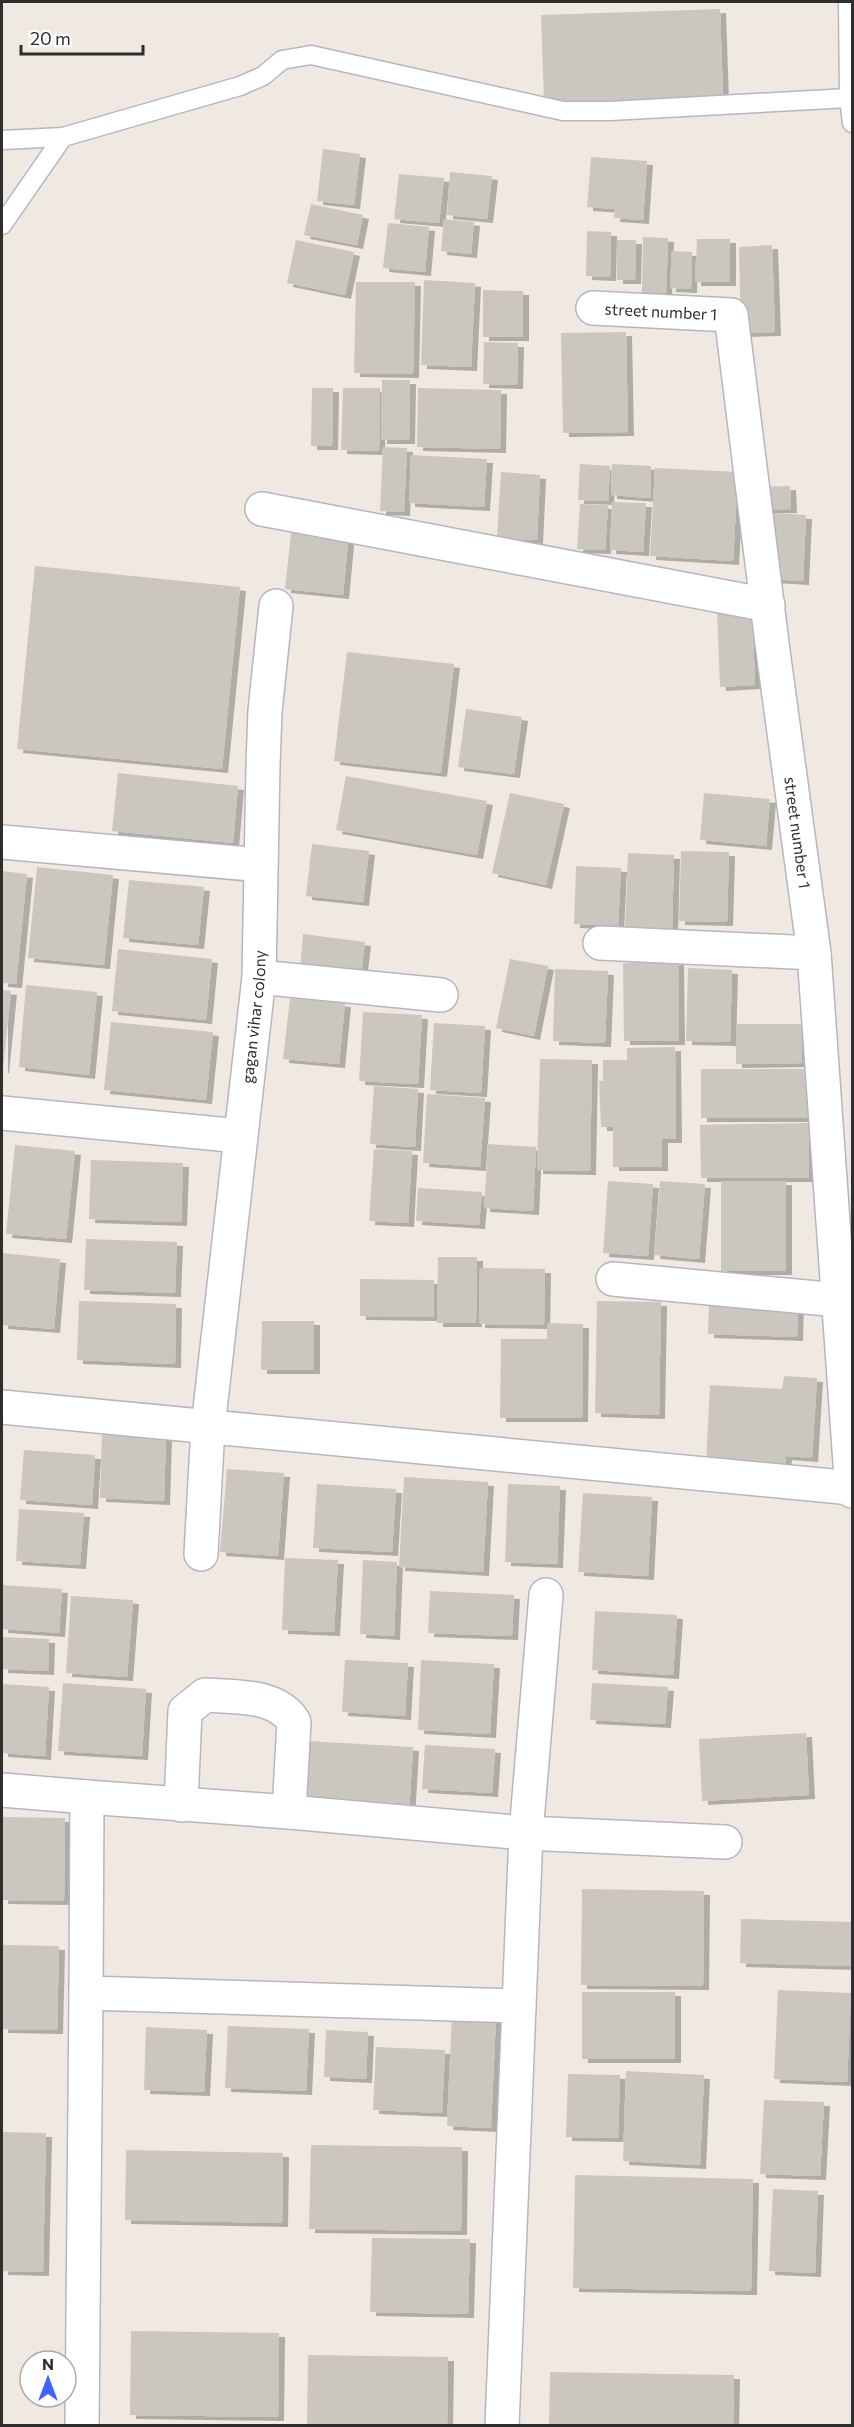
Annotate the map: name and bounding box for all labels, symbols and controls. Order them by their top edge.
scale bar [21,18,142,56]
text: 20 m [30,27,71,49]
street label: street number 1 [604,299,718,323]
street label: street number 1 [781,775,815,890]
street label: gagan vihar colony [237,950,269,1084]
north arrow [18,2349,78,2409]
text: N [42,2354,54,2373]

